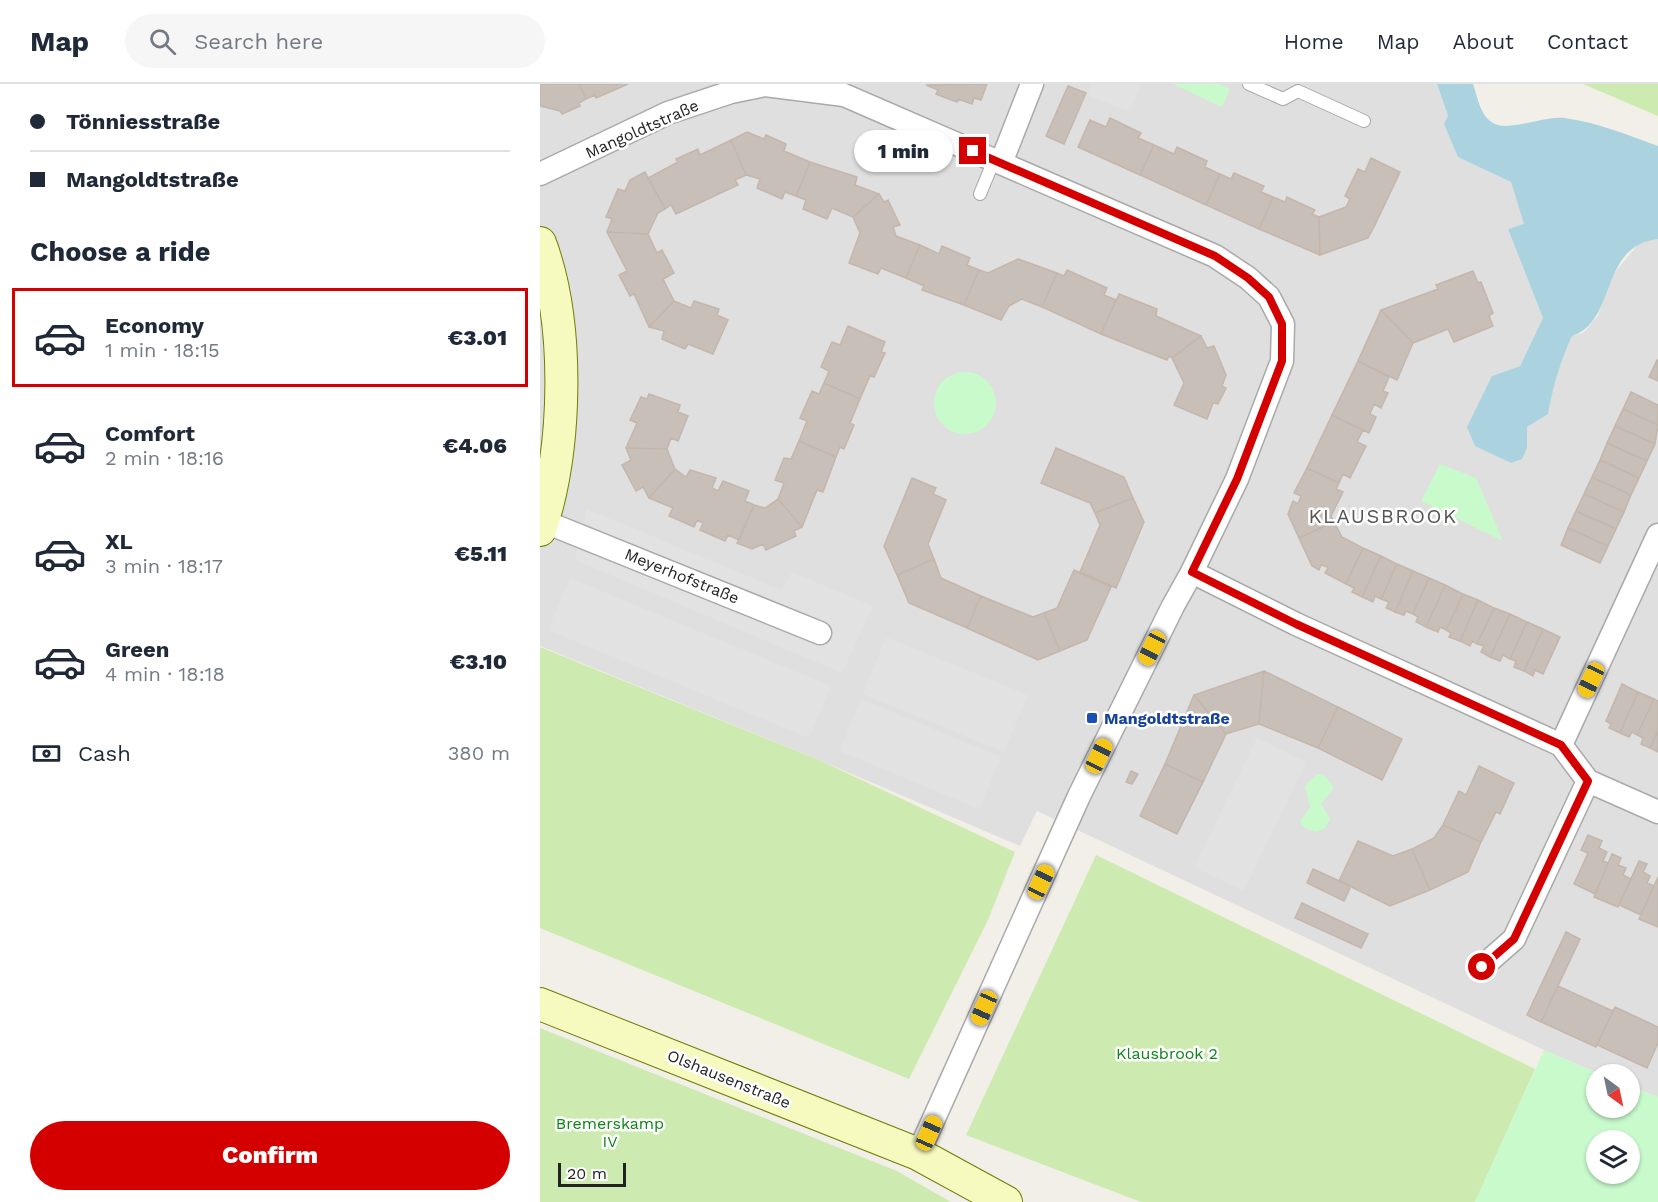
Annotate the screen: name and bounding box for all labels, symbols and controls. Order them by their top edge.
search box [125,14,545,68]
text: Map [30,25,89,58]
icon: search [146,25,179,58]
text: Search here [194,29,323,54]
text: Home [1284,29,1344,54]
text: Map [1377,29,1420,54]
text: About [1453,29,1514,54]
text: Contact [1547,29,1628,54]
street label: Mangoldtstraße [582,96,702,162]
text: Tönniesstraße [66,109,220,134]
callout: 1 min [853,130,952,172]
route end [959,137,986,164]
text: 1 min [878,139,929,163]
text: Mangoldtstraße [66,167,239,192]
text: Choose a ride [30,236,210,268]
icon: car [33,311,87,365]
text: Economy [105,313,204,338]
text: €3.01 [448,325,507,350]
text: 1 min · 18:15 [105,338,220,362]
icon: car [33,419,87,473]
text: Comfort [105,421,195,446]
text: €4.06 [443,433,507,458]
text: 2 min · 18:16 [105,446,224,470]
district label: KLAUSBROOK [1308,504,1458,528]
icon: car [33,527,87,581]
text: XL [105,529,133,554]
text: €5.11 [455,541,507,566]
street label: Meyerhofstraße [622,544,742,608]
text: 3 min · 18:17 [105,554,223,578]
car [1136,628,1168,668]
icon: car [33,635,87,689]
text: Green [105,637,169,662]
text: €3.10 [450,649,507,674]
car [1575,660,1607,700]
text: 4 min · 18:18 [105,662,225,686]
place label: Mangoldtstraße [1104,709,1230,728]
marker: Mangoldtstraße [1085,711,1099,725]
car [1083,736,1115,776]
icon: cash [30,737,63,770]
text: Cash [78,741,131,766]
text: 380 m [448,741,510,765]
car [1025,862,1057,902]
route start [1468,953,1495,980]
car [968,988,1000,1028]
park label: Klausbrook 2 [1116,1044,1218,1063]
street label: Olshausenstraße [665,1046,793,1112]
north arrow [1586,1064,1640,1118]
map controls [1586,1064,1640,1184]
car [913,1113,945,1153]
park label: Bremerskamp IV [556,1114,664,1151]
button: Confirm [30,1121,510,1190]
button: layers [1586,1130,1640,1184]
scale bar [558,1160,626,1188]
text: 20 m [567,1164,607,1183]

